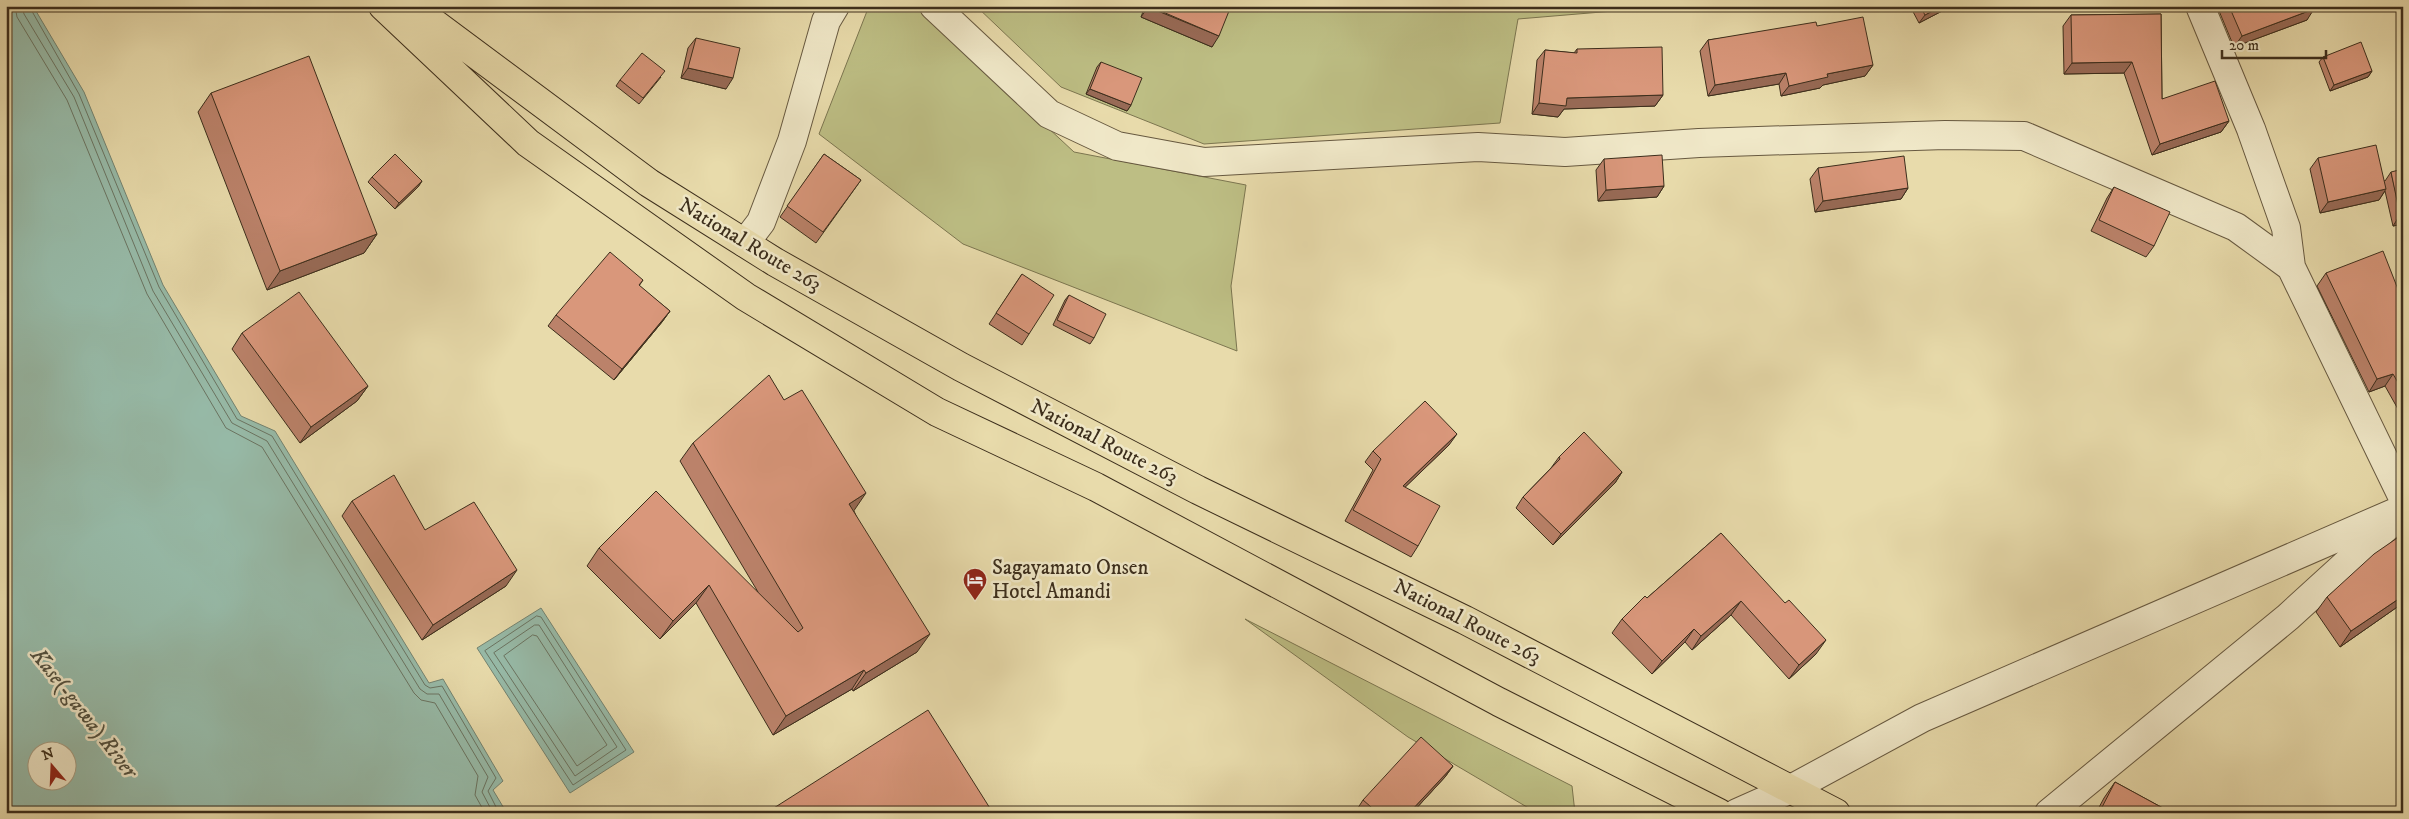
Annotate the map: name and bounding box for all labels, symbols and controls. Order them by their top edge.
scale bar [2222,28,2325,60]
text: 20 m [2229,36,2259,55]
street label: National Route 263 [674,192,826,298]
street label: National Route 263 [1026,394,1182,490]
place label: Sagayamato Onsen Hotel Amandi [992,555,1149,605]
hotel icon: Sagayamato Onsen Hotel Amandi [962,567,988,601]
street label: National Route 263 [1389,574,1545,670]
water label: Kase(-gawa) River [24,642,145,785]
north arrow [28,742,78,792]
text: N [40,744,57,765]

